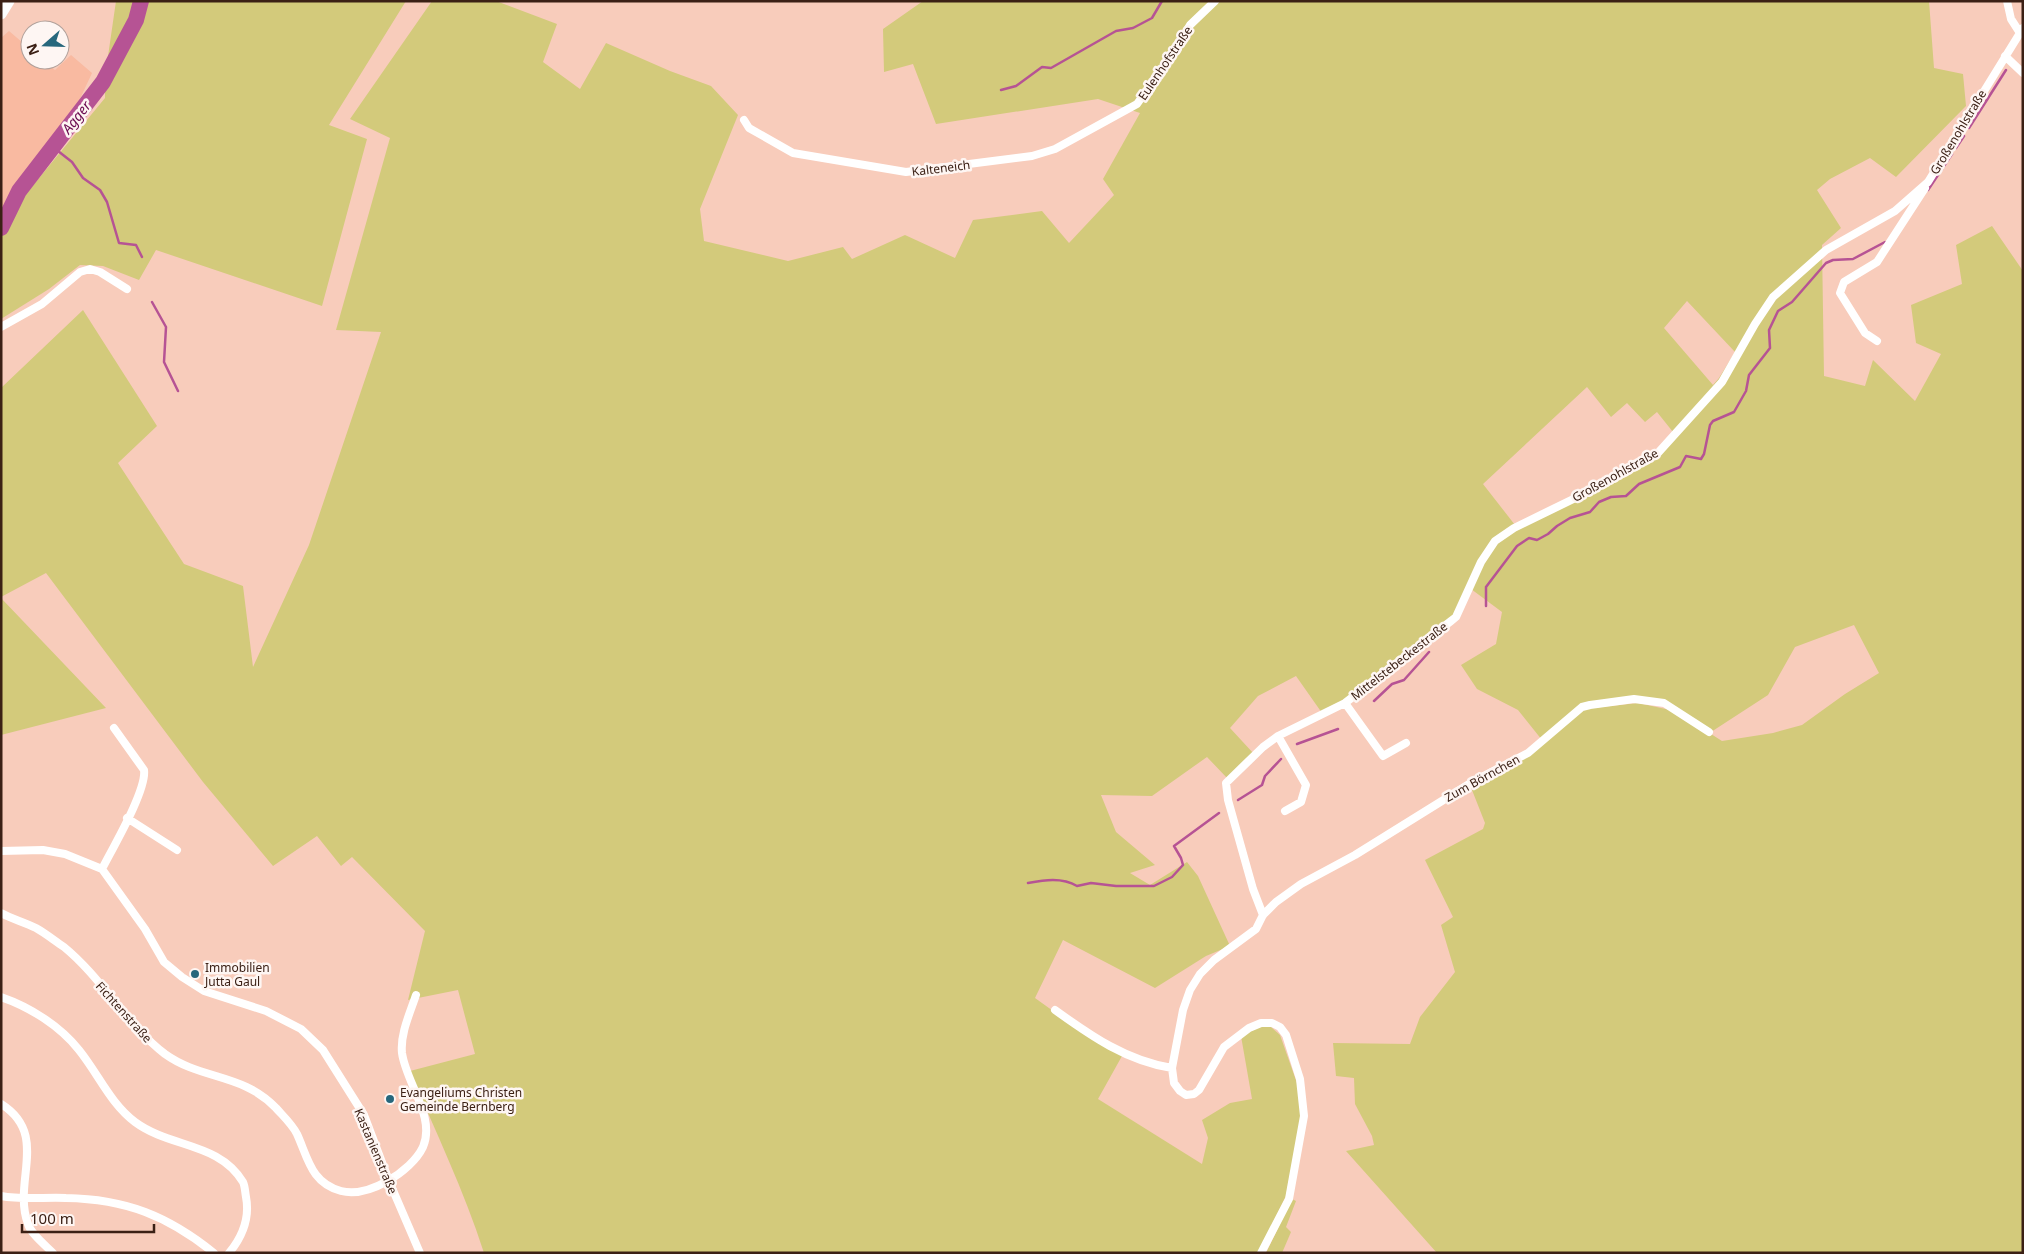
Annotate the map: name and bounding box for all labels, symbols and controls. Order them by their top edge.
north arrow [20,20,70,70]
street label: Eulenhofstraße [1134,22,1196,103]
text: N [21,41,43,58]
street label: Großenohlstraße [1926,86,1990,178]
water label: Agger [57,96,95,138]
street label: Kalteneich [911,156,971,180]
street label: Großenohlstraße [1569,444,1661,506]
street label: Mittelstebeckestraße [1347,618,1451,704]
street label: Zum Börnchen [1441,750,1523,806]
place label: Immobilien Jutta Gaul [204,959,270,990]
marker: Immobilien Jutta Gaul [189,968,201,980]
street label: Fichtenstraße [92,978,156,1046]
place label: Evangeliums Christen Gemeinde Bernberg [400,1084,522,1115]
marker: Evangeliums Christen Gemeinde Bernberg [384,1093,396,1105]
street label: Kastanienstraße [350,1106,402,1197]
scale bar [22,1202,155,1234]
text: 100 m [30,1208,74,1228]

